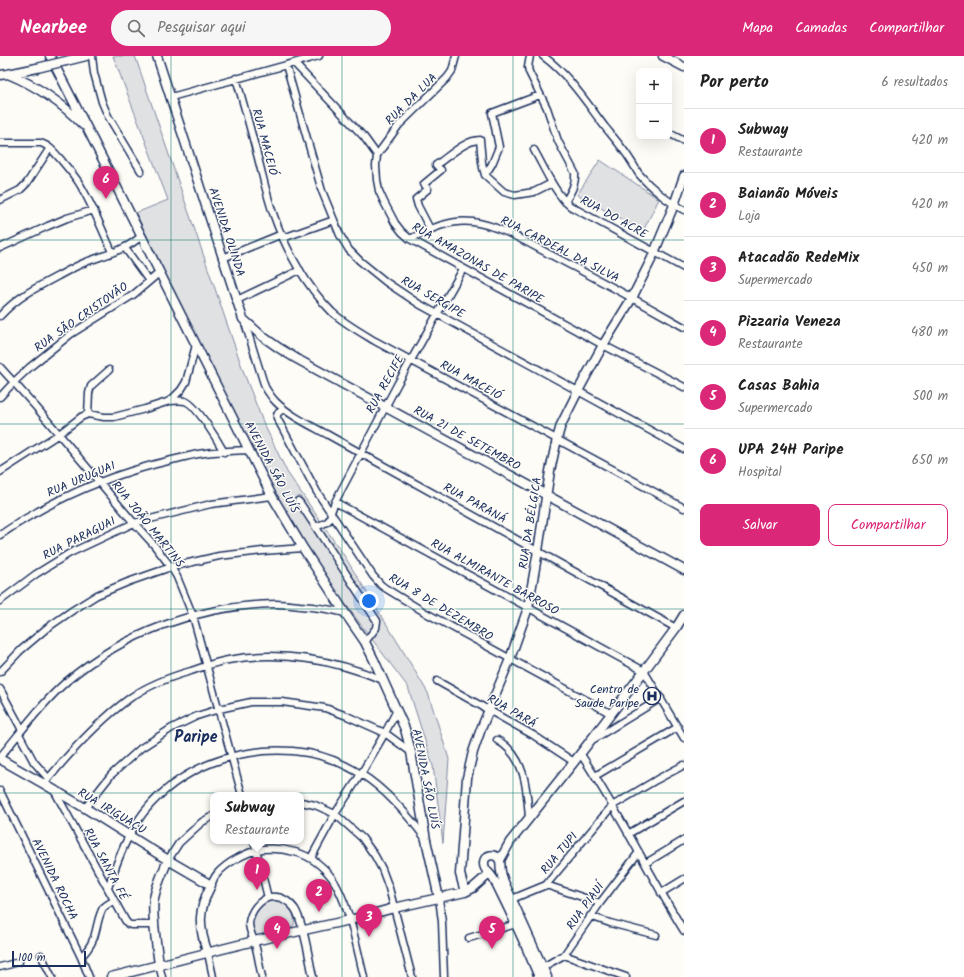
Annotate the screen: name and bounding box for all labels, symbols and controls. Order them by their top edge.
search box [111,10,391,46]
text: Nearbee [20,13,87,43]
text: Pesquisar aqui [157,16,246,40]
icon: search [125,17,147,39]
text: Mapa [742,17,773,39]
text: Camadas [795,17,847,39]
text: Compartilhar [869,17,944,39]
map controls [636,68,672,140]
button: + [636,68,672,104]
street label: RUA DA LUA [381,69,442,130]
text: Por perto [700,69,769,96]
text: 6 resultados [881,72,948,93]
button: − [636,104,672,140]
street label: RUA MACEIÓ [246,107,283,178]
text: Subway [738,118,788,142]
text: 1 [711,130,715,151]
text: 420 m [911,130,948,151]
text: Restaurante [738,142,803,163]
pin: 6 [93,166,119,199]
text: Baianão Móveis [738,182,838,206]
street label: AVENIDA OLINDA [203,185,250,279]
street label: RUA DO ACRE [576,191,652,244]
text: 2 [709,194,717,215]
text: 420 m [911,194,948,215]
text: Loja [738,206,760,227]
street label: RUA CARDEAL DA SILVA [497,211,623,288]
street label: RUA AMAZONAS DE PARIPE [408,218,548,309]
text: Atacadão RedeMix [738,246,859,270]
text: 3 [709,258,717,279]
text: 450 m [912,258,948,279]
text: Supermercado [738,270,812,291]
street label: RUA SERGIPE [397,271,469,324]
street label: RUA SÃO CRISTOVÃO [30,277,133,357]
text: Pizzaria Veneza [738,310,841,334]
text: 4 [709,322,717,343]
text: 480 m [911,322,948,343]
text: Restaurante [738,334,803,355]
street label: RUA RECIFE [361,351,410,417]
street label: RUA MACEIÓ [436,356,506,406]
text: Casas Bahia [738,374,819,398]
text: 5 [710,386,716,407]
text: 500 m [912,386,948,407]
text: Supermercado [738,398,812,419]
street label: RUA 21 DE SETEMBRO [410,401,524,476]
street label: AVENIDA SÃO LUÍS [239,418,304,517]
text: UPA 24H Paripe [738,438,843,462]
text: 6 [709,450,717,471]
text: 650 m [912,450,948,471]
street label: RUA URUGUAI [44,456,119,503]
text: Hospital [738,462,782,483]
street label: RUA DA BÉLGICA [514,476,547,570]
street label: RUA JOÃO MARTINS [107,477,189,572]
street label: RUA PARANÁ [440,478,510,529]
button: Salvar [700,504,820,546]
button: Compartilhar [828,504,948,546]
street label: RUA PARAGUAI [39,512,119,565]
street label: RUA ALMIRANTE BARROSO [427,534,563,621]
street label: RUA 8 DE DEZEMBRO [385,569,497,646]
your location [359,591,379,611]
place label: Centro de Saude Paripe [575,680,640,713]
hospital icon: Centro de Saude Paripe [642,686,662,706]
street label: RUA PARÁ [483,690,540,733]
district label: Paripe [174,725,218,750]
street label: AVENIDA SÃO LUÍS [406,727,445,832]
street label: RUA IRIGUAÇU [74,783,150,839]
popup [210,792,304,844]
text: Subway [225,796,275,820]
text: Restaurante [225,820,289,841]
street label: RUA SANTA FÉ [78,824,133,905]
street label: RUA TUPI [536,828,583,879]
street label: AVENIDA ROCHA [26,835,83,924]
pin: 1 [244,857,270,890]
street label: RUA PIAUÍ [562,877,611,934]
pin: 2 [306,879,332,912]
pin: 3 [356,904,382,937]
pin: 4 [264,916,290,949]
pin: 5 [479,916,505,949]
scale bar [12,949,86,968]
text: 100 m [18,949,46,967]

